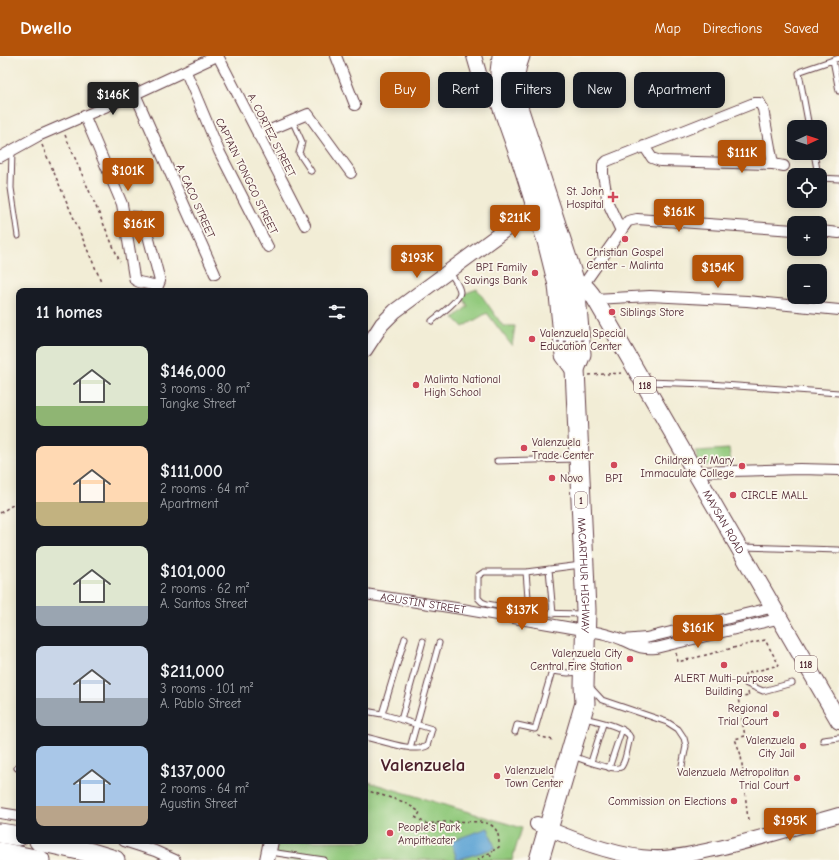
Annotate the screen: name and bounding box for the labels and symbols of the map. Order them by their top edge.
pin: $146K [85,82,141,116]
street label: A. CORTEZ STREET [245,91,298,179]
street label: CAPTAIN TONGCO STREET [213,116,281,237]
north arrow [787,120,827,160]
pin: $111K [714,140,770,174]
pin: $101K [100,158,156,192]
street label: A. CACO STREET [173,162,218,240]
place label: St. John Hospital [566,185,604,211]
marker: St. John Hospital [607,191,619,203]
pin: $161K [651,199,707,233]
pin: $211K [487,205,543,239]
pin: $161K [111,211,167,245]
marker: Christian Gospel Center - Malinta [620,234,630,244]
pin: $193K [389,245,445,279]
place label: Christian Gospel Center - Malinta [586,246,664,272]
pin: $154K [690,255,746,289]
place label: BPI Family Savings Bank [464,261,528,287]
marker: BPI Family Savings Bank [530,268,540,278]
place label: Siblings Store [620,306,684,319]
marker: Siblings Store [607,307,617,317]
place label: Valenzuela Special Education Center [540,327,626,353]
marker: Valenzuela Special Education Center [527,334,537,344]
place label: Malinta National High School [424,373,501,399]
road number: 118 [634,377,656,393]
marker: Malinta National High School [411,380,421,390]
place label: Valenzuela Trade Center [532,436,594,462]
marker: Valenzuela Trade Center [519,443,529,453]
place label: Children of Mary Immaculate College [641,454,734,480]
marker: BPI [609,460,619,470]
marker: Children of Mary Immaculate College [737,461,747,471]
place label: Novo [560,472,583,485]
place label: BPI [605,472,623,485]
marker: Novo [547,473,557,483]
street label: MAYSAN ROAD [700,487,747,556]
place label: CIRCLE MALL [741,489,808,502]
marker: CIRCLE MALL [728,490,738,500]
road number: 1 [575,492,587,508]
street label: MACARTHUR HIGHWAY [575,517,592,634]
street label: AGUSTIN STREET [380,590,467,617]
pin: $137K [494,597,550,631]
pin: $161K [670,615,726,649]
place label: Valenzuela City Central Fire Station [530,647,622,673]
marker: Valenzuela City Central Fire Station [625,654,635,664]
road number: 118 [795,656,817,672]
marker: ALERT Multi-purpose Building [719,660,729,670]
place label: ALERT Multi-purpose Building [674,672,774,698]
place label: Regional Trial Court [718,702,769,728]
marker: Regional Trial Court [771,709,781,719]
place label: Valenzuela City Jail [746,734,795,760]
marker: Valenzuela City Jail [798,741,808,751]
district label: Valenzuela [381,754,465,776]
place label: Valenzuela Town Center [505,764,563,790]
place label: Valenzuela Metropolitan Trial Court [677,766,790,792]
marker: Valenzuela Town Center [492,771,502,781]
marker: Valenzuela Metropolitan Trial Court [792,773,802,783]
place label: Commission on Elections [608,795,726,808]
marker: Commission on Elections [729,796,739,806]
pin: $195K [762,808,818,842]
place label: People's Park Ampitheater [398,821,461,847]
marker: People's Park Ampitheater [385,828,395,838]

